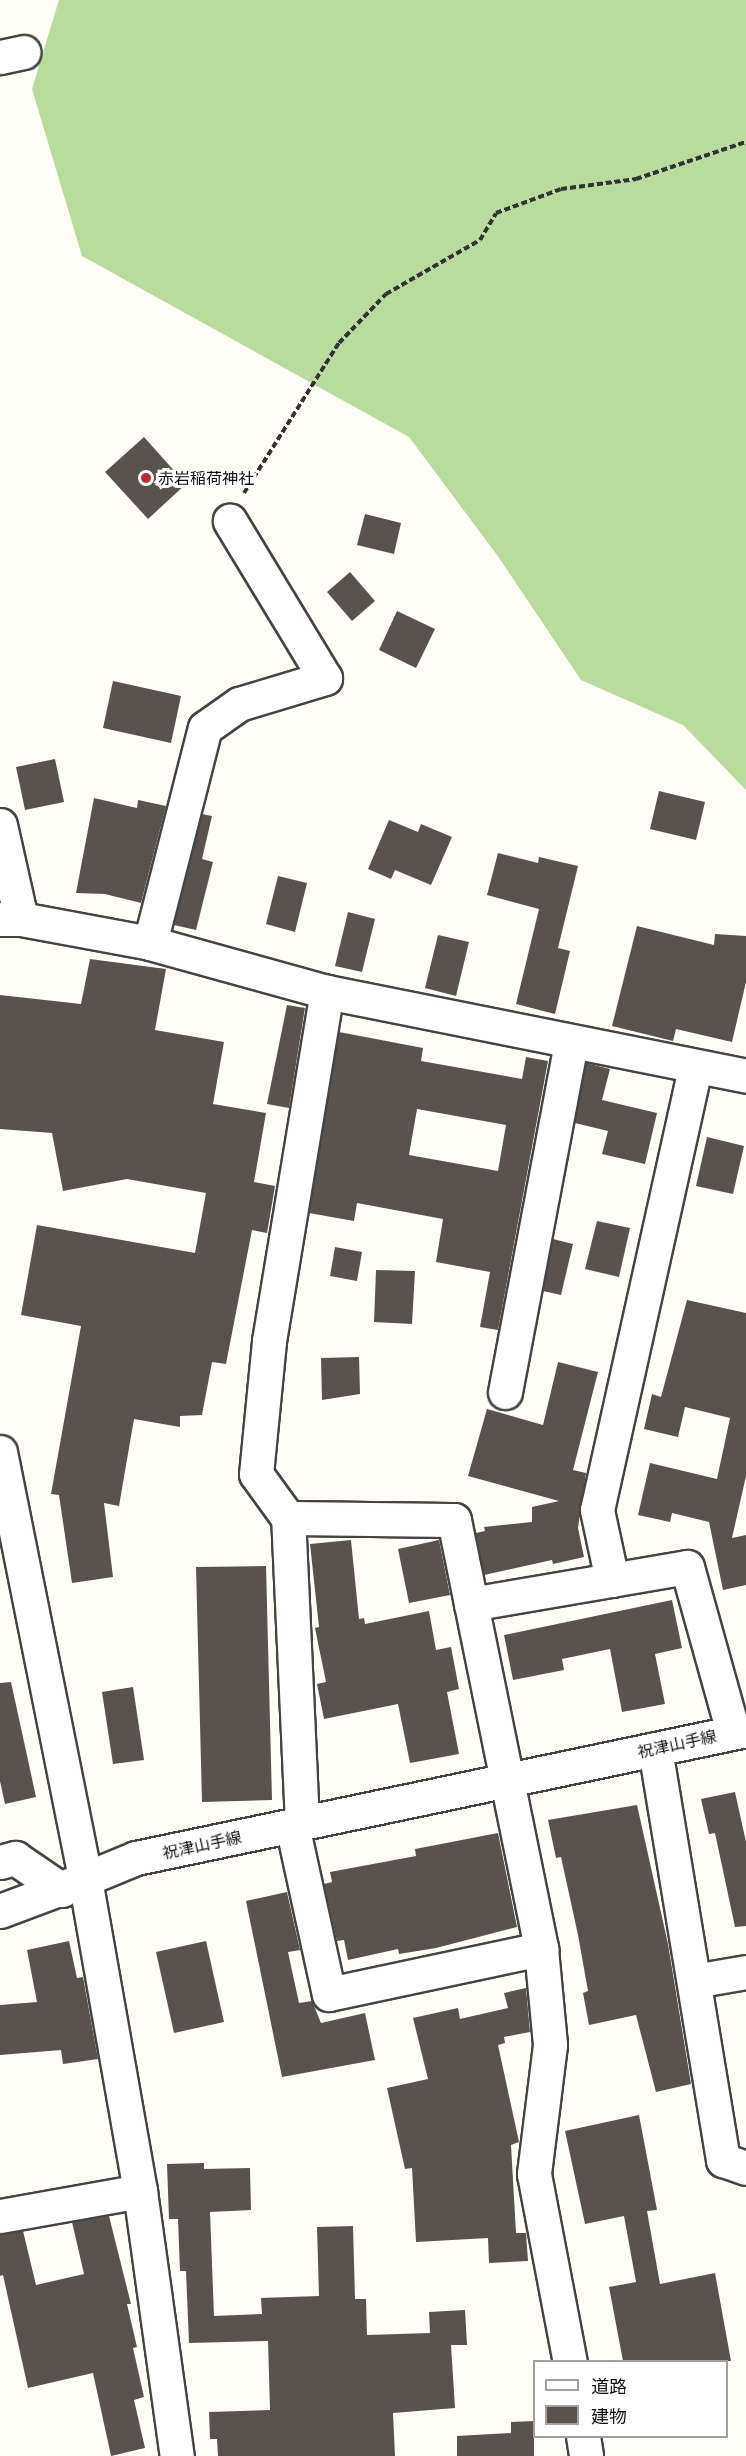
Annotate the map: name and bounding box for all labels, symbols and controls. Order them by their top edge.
place label: 赤岩稲荷神社 [158,468,254,488]
marker: 赤岩稲荷神社 [139,471,153,485]
street label: 祝津山手線 [636,1726,718,1762]
street label: 祝津山手線 [161,1827,243,1863]
legend [533,2360,728,2438]
text: 道路 [591,2375,627,2398]
text: 建物 [591,2405,627,2428]

